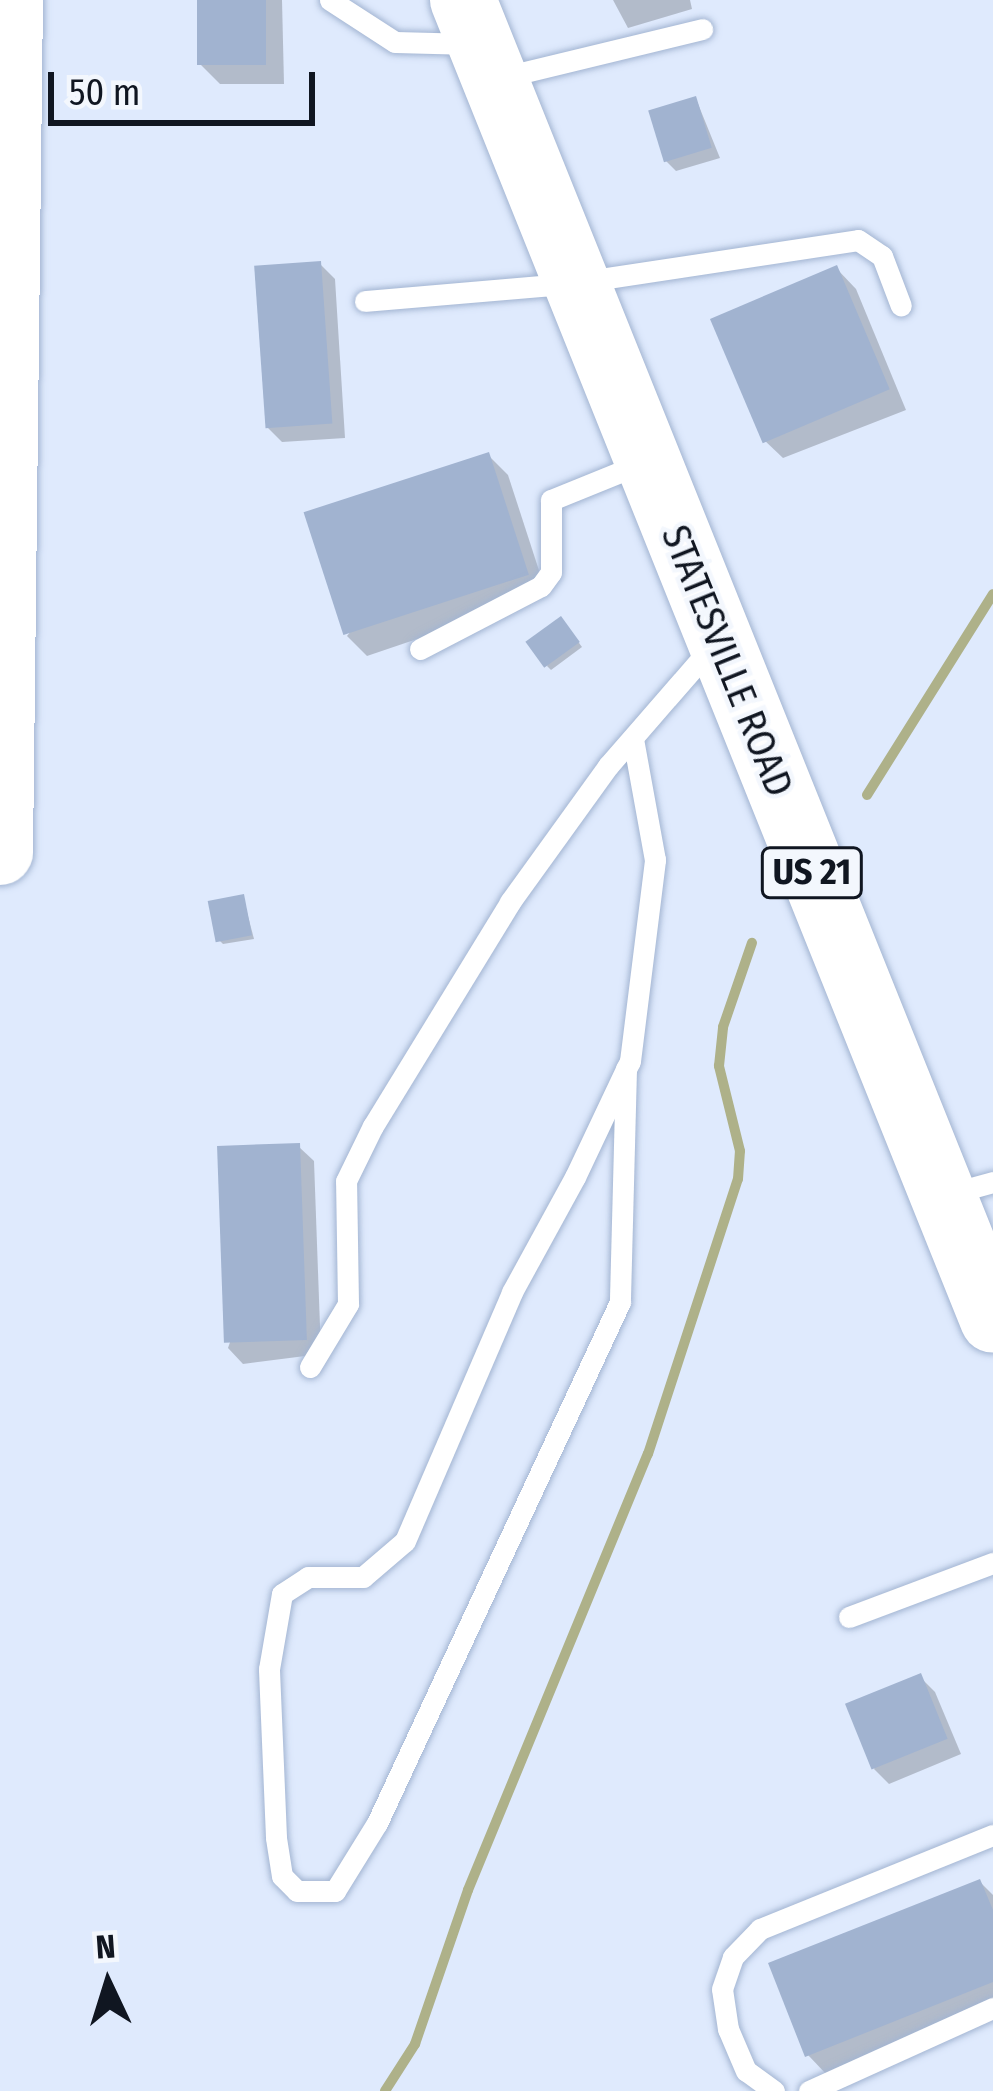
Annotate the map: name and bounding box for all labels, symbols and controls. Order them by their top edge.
scale bar [54,48,321,122]
text: 50 m [69,71,140,115]
street label: STATESVILLE ROAD [651,519,803,803]
road number: US 21 [758,843,866,903]
north arrow [48,1923,168,2043]
text: N [94,1926,117,1968]

